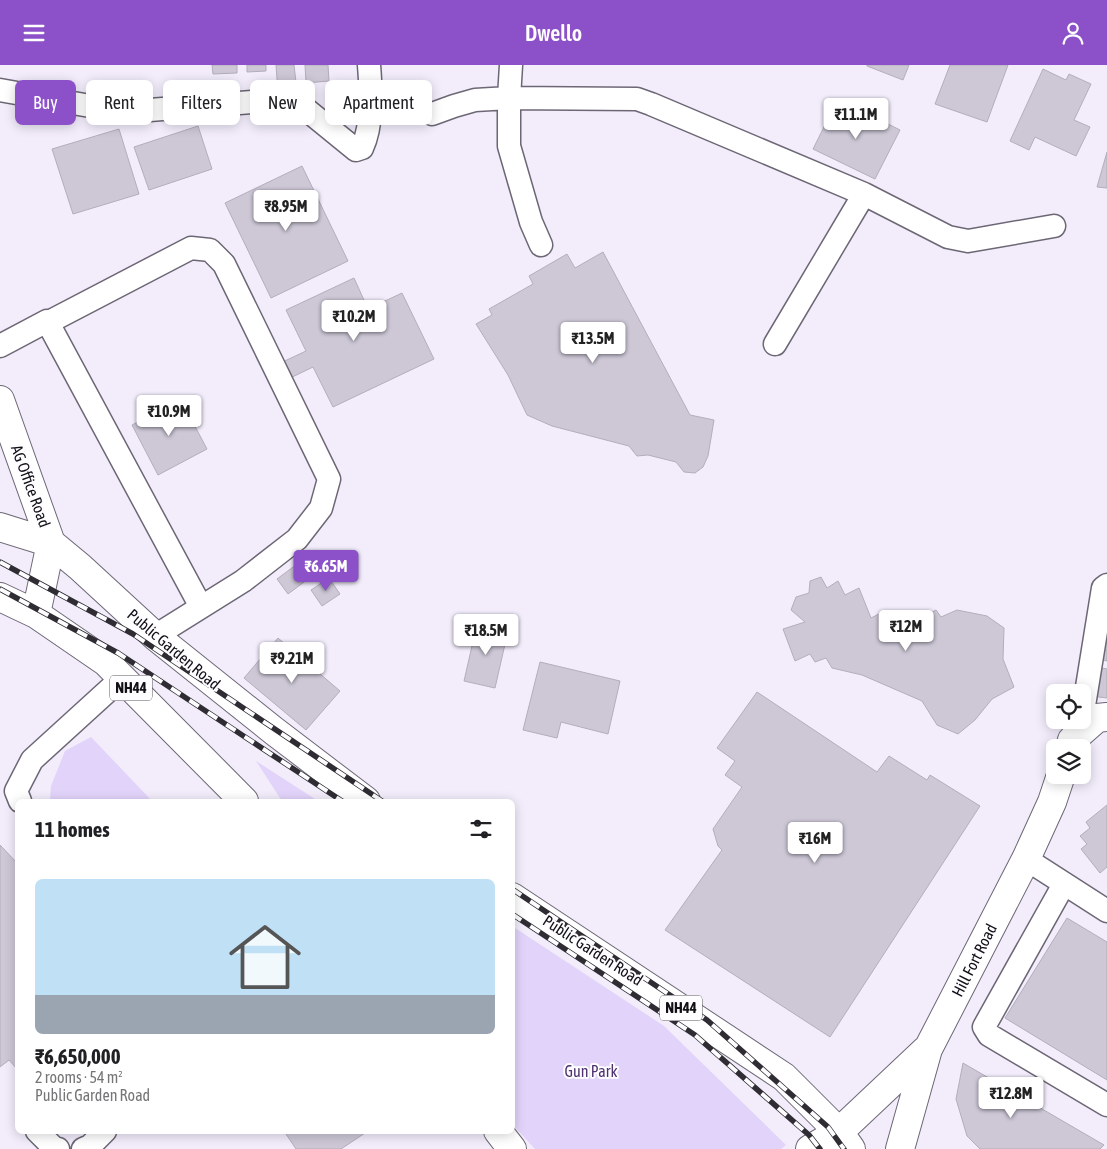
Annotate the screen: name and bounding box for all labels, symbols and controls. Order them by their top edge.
icon: menu [20,19,48,47]
icon: person [1059,19,1087,47]
text: Dwello [525,20,582,46]
chip: Buy [15,80,76,125]
chip: Rent [86,80,153,125]
chip: Filters [163,80,240,125]
chip: New [250,80,315,125]
chip: Apartment [325,80,432,125]
pin: ₹11.1M [815,97,897,140]
text: ₹11.1M [834,105,878,123]
pin: ₹8.95M [245,189,327,232]
text: ₹8.95M [264,197,308,215]
pin: ₹10.2M [313,299,395,342]
text: ₹10.2M [332,307,376,325]
pin: ₹13.5M [552,321,634,364]
text: ₹13.5M [571,329,615,347]
pin: ₹10.9M [128,395,210,437]
text: ₹10.9M [147,402,191,420]
street label: AG Office Road [8,442,54,530]
pin: ₹6.65M [285,549,367,592]
text: ₹6.65M [304,557,348,575]
street label: Public Garden Road [124,605,224,693]
pin: ₹12M [876,609,936,652]
pin: ₹18.5M [445,613,527,656]
text: ₹12M [890,617,922,635]
text: ₹18.5M [464,621,508,639]
pin: ₹9.21M [251,641,333,684]
text: ₹9.21M [270,649,314,667]
road number: NH44 [110,675,152,701]
map controls [1046,684,1091,784]
button: locate [1046,684,1091,729]
button: layers [1046,739,1091,784]
icon: filters [467,815,495,843]
text: 11 homes [35,817,110,841]
pin: ₹16M [785,821,845,864]
text: ₹16M [799,829,831,847]
street label: Public Garden Road [540,911,646,989]
icon: home [220,912,310,1002]
street label: Hill Fort Road [948,921,1000,999]
road number: NH44 [660,995,702,1021]
text: ₹6,650,000 [35,1044,121,1068]
park label: Gun Park [565,1062,617,1080]
text: 2 rooms · 54 m² [35,1068,123,1086]
pin: ₹12.8M [970,1077,1052,1119]
text: ₹12.8M [989,1084,1033,1102]
text: Public Garden Road [35,1086,150,1104]

